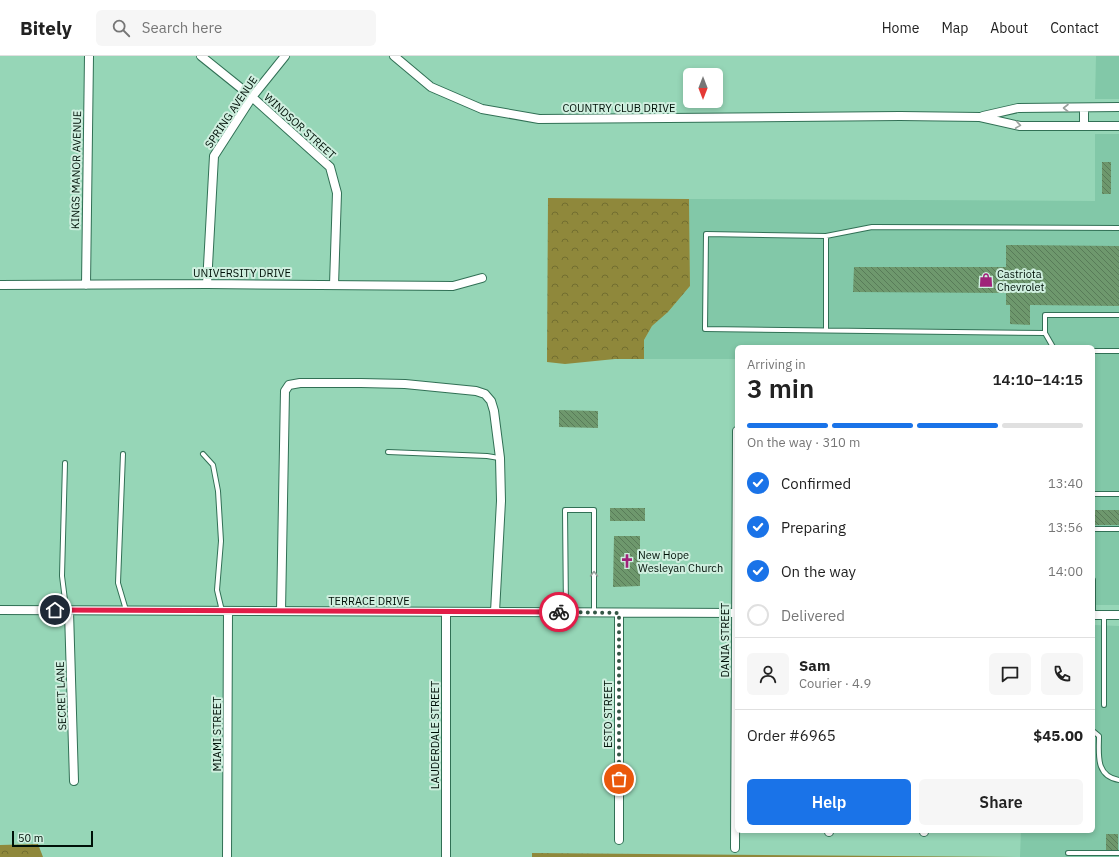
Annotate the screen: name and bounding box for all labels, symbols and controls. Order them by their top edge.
search box [96,10,376,46]
text: Bitely [20,16,72,40]
icon: search [110,17,132,39]
text: Search here [142,18,222,37]
text: Home [882,19,919,37]
text: Map [941,19,968,37]
text: About [990,19,1028,37]
text: Contact [1050,19,1099,37]
north arrow [683,68,723,108]
map controls [683,68,723,108]
street label: SPRING AVENUE [202,73,260,151]
street label: WINDSOR STREET [261,90,339,162]
street label: COUNTRY CLUB DRIVE [563,101,675,115]
one-way arrow [1063,104,1069,112]
street label: KINGS MANOR AVENUE [68,111,84,229]
one-way arrow [1015,120,1021,129]
street label: UNIVERSITY DRIVE [193,266,291,280]
place label: Castriota Chevrolet [997,267,1045,294]
shop icon: Castriota Chevrolet [978,272,994,288]
text: Arriving in [747,356,806,373]
text: 14:10–14:15 [993,370,1083,389]
text: 3 min [747,371,814,405]
text: On the way · 310 m [747,434,860,451]
icon: check [747,472,769,494]
text: Confirmed [781,474,851,493]
text: 13:40 [1048,475,1083,492]
icon: check [747,516,769,538]
text: Preparing [781,518,846,537]
text: 13:56 [1048,519,1083,536]
place label: New Hope Wesleyan Church [638,548,723,575]
church icon: New Hope Wesleyan Church [619,553,635,569]
icon: check [747,560,769,582]
text: On the way [781,562,856,581]
text: 14:00 [1048,563,1083,580]
one-way arrow [590,571,598,577]
courier [539,592,579,632]
pin [38,593,72,627]
street label: TERRACE DRIVE [328,594,410,608]
icon: home [44,599,66,621]
icon: bike [548,601,570,623]
street label: DANIA STREET [718,602,732,677]
text: Delivered [781,606,845,625]
button: person [747,653,789,695]
button: chat [989,653,1031,695]
button: phone [1041,653,1083,695]
text: Sam [799,656,830,675]
street label: SECRET LANE [53,661,69,731]
text: Courier · 4.9 [799,675,871,692]
street label: ESTO STREET [601,679,615,748]
street label: LAUDERDALE STREET [428,680,442,789]
street label: MIAMI STREET [210,696,224,772]
text: Order #6965 [747,726,836,745]
text: $45.00 [1033,726,1083,745]
pin [602,762,636,796]
icon: bag [608,768,630,790]
button: Help [747,779,911,825]
button: Share [919,779,1083,825]
scale bar [12,829,93,848]
text: 50 m [18,831,43,845]

